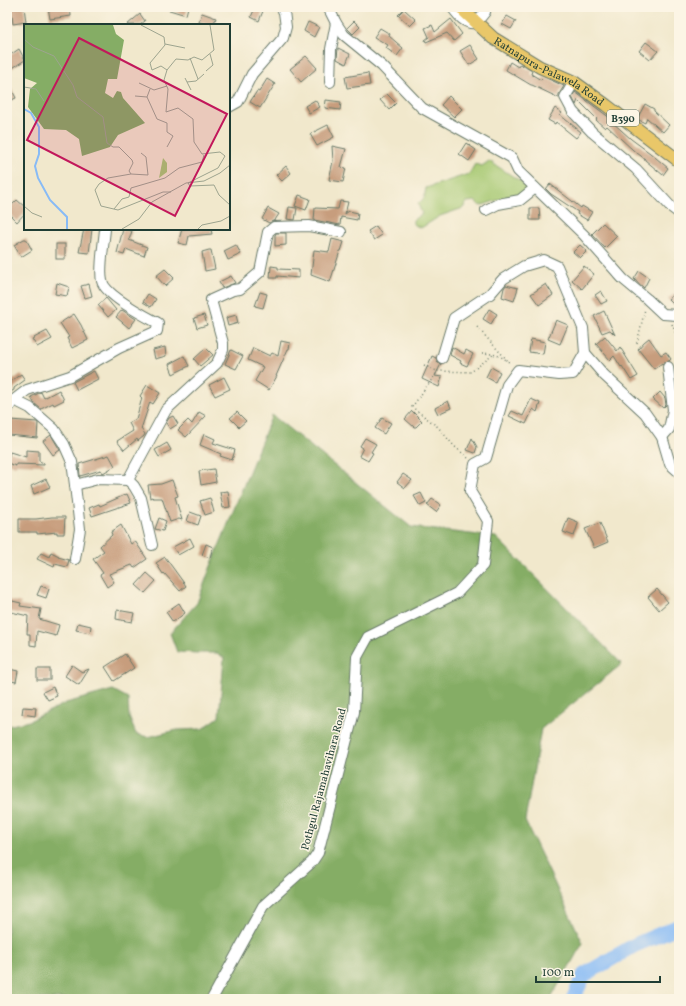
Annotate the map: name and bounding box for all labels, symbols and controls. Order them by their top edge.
inset map [24,24,230,230]
street label: Ratnapura-Palawela Road [491,34,607,110]
road number: B390 [607,110,639,126]
street label: Pothgul Rajamahavihara Road [298,707,351,852]
scale bar [536,958,660,984]
text: 100 m [542,965,575,981]

